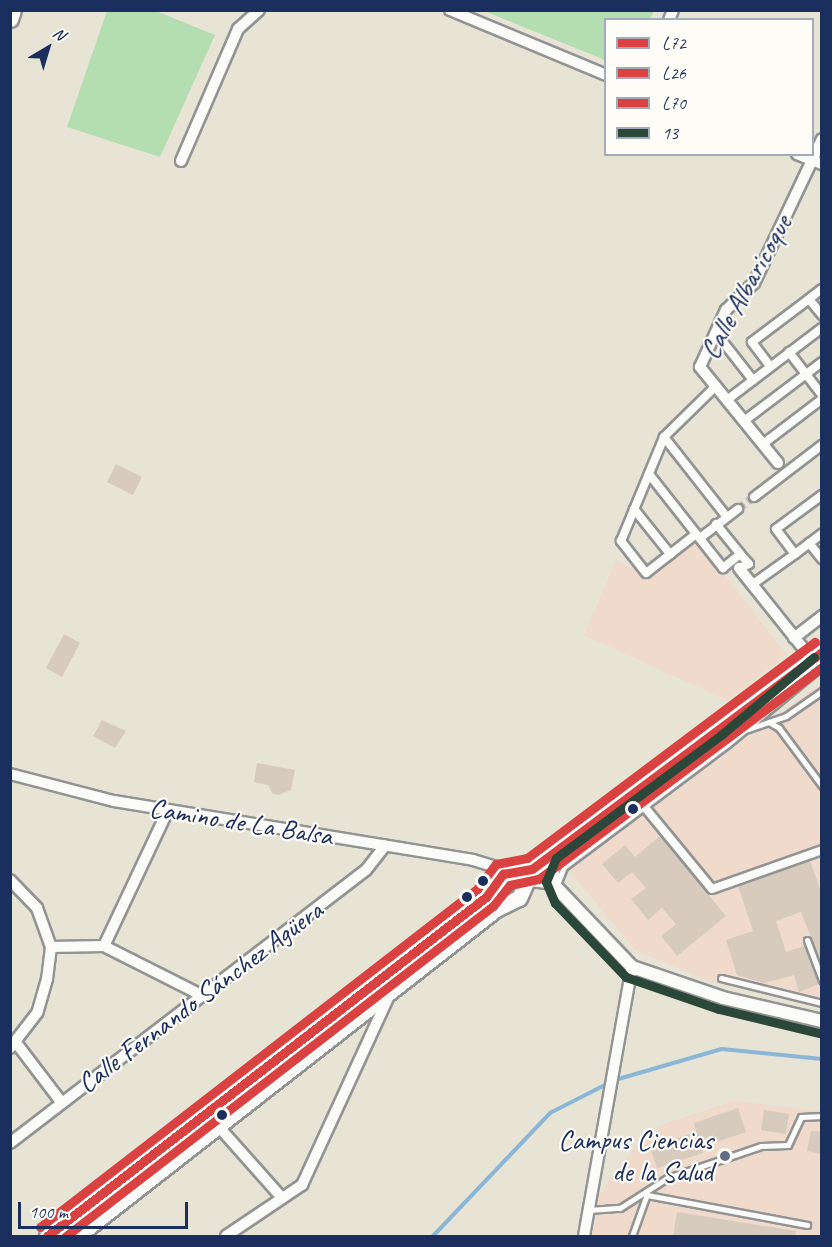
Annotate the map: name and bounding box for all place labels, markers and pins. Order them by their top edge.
unlabelled marker [627,803,639,815]
unlabelled marker [477,875,489,887]
unlabelled marker [461,891,473,903]
unlabelled marker [216,1109,228,1121]
place label: Campus Ciencias de la Salud [558,1123,713,1189]
marker: Campus Ciencias de la Salud [718,1149,732,1163]

